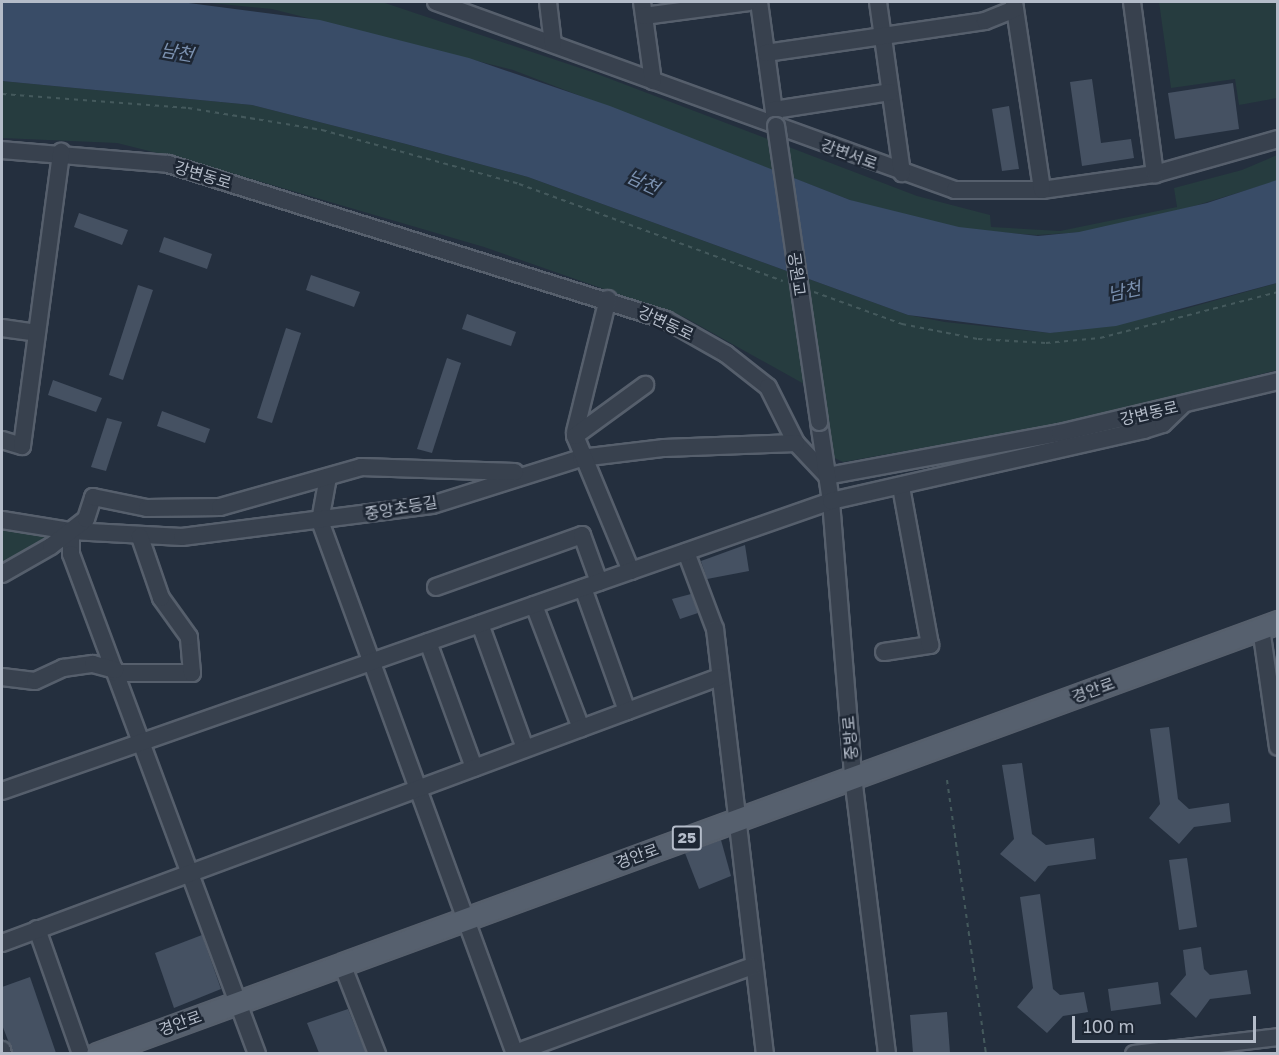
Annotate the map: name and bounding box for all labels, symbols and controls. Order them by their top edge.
water label: 남천 [159,38,195,66]
street label: 강변서로 [818,135,880,173]
street label: 강변동로 [172,157,234,193]
water label: 남천 [623,165,663,199]
street label: 공원교 [784,251,810,297]
water label: 남천 [1106,277,1142,305]
street label: 강변동로 [635,302,697,344]
street label: 강변동로 [1118,397,1180,429]
street label: 중앙초등길 [363,492,439,524]
street label: 경안로 [1069,673,1117,707]
street label: 중방로 [839,715,861,761]
road number: 25 [670,826,704,850]
street label: 경안로 [613,839,661,873]
scale bar [1075,1004,1260,1042]
street label: 경안로 [156,1006,204,1040]
text: 100 m [1083,1015,1134,1037]

